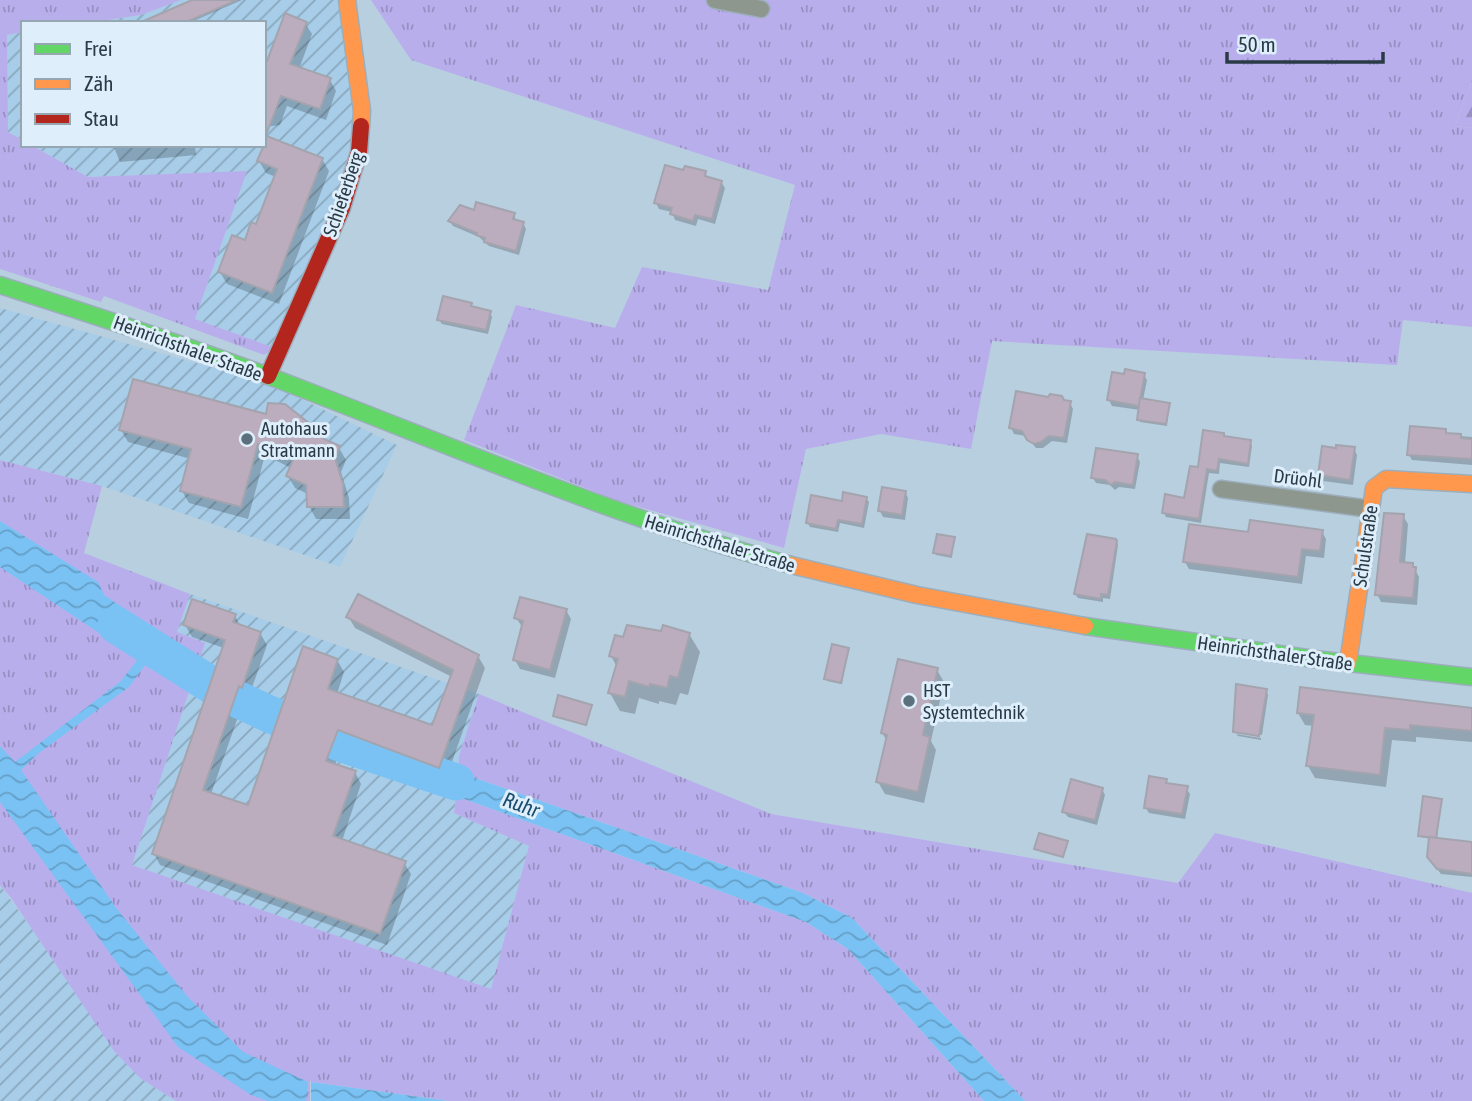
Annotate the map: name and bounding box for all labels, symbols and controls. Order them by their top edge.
legend [21,21,266,147]
scale bar [1227,21,1383,65]
text: 50 m [1238,32,1276,56]
text: Frei [84,36,113,60]
text: Zäh [84,71,113,95]
text: Stau [84,106,119,130]
street label: Schieferberg [318,148,368,239]
street label: Heinrichsthaler Straße [111,311,265,385]
place label: Autohaus Stratmann [261,417,335,461]
marker: Autohaus Stratmann [239,431,255,447]
street label: Drüohl [1273,464,1323,492]
street label: Schulstraße [1348,504,1382,588]
street label: Heinrichsthaler Straße [642,510,798,576]
street label: Heinrichsthaler Straße [1196,631,1354,675]
place label: HST Systemtechnik [923,679,1026,723]
marker: HST Systemtechnik [901,693,917,709]
water label: Ruhr [500,786,544,822]

